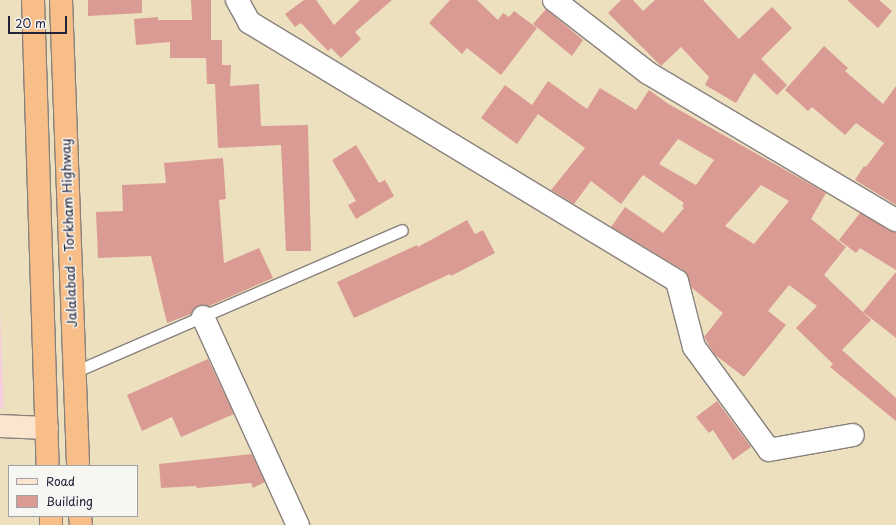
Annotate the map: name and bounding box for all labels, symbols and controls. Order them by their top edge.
scale bar [10,8,69,34]
text: 20 m [15,14,46,32]
street label: Jalalabad - Torkham Highway [58,138,80,328]
legend [8,465,138,517]
text: Road [46,472,75,490]
text: Building [46,492,93,510]

